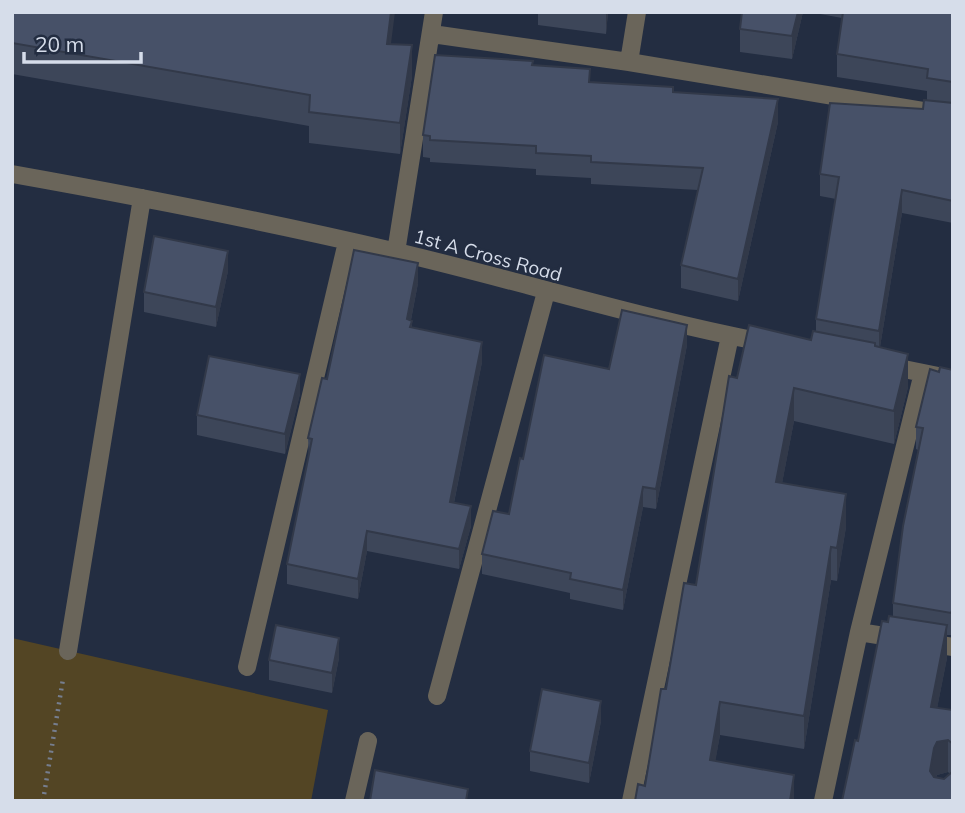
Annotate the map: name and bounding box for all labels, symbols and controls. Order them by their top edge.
scale bar [24,21,142,65]
text: 20 m [35,31,84,57]
street label: 1st A Cross Road [411,224,565,286]

